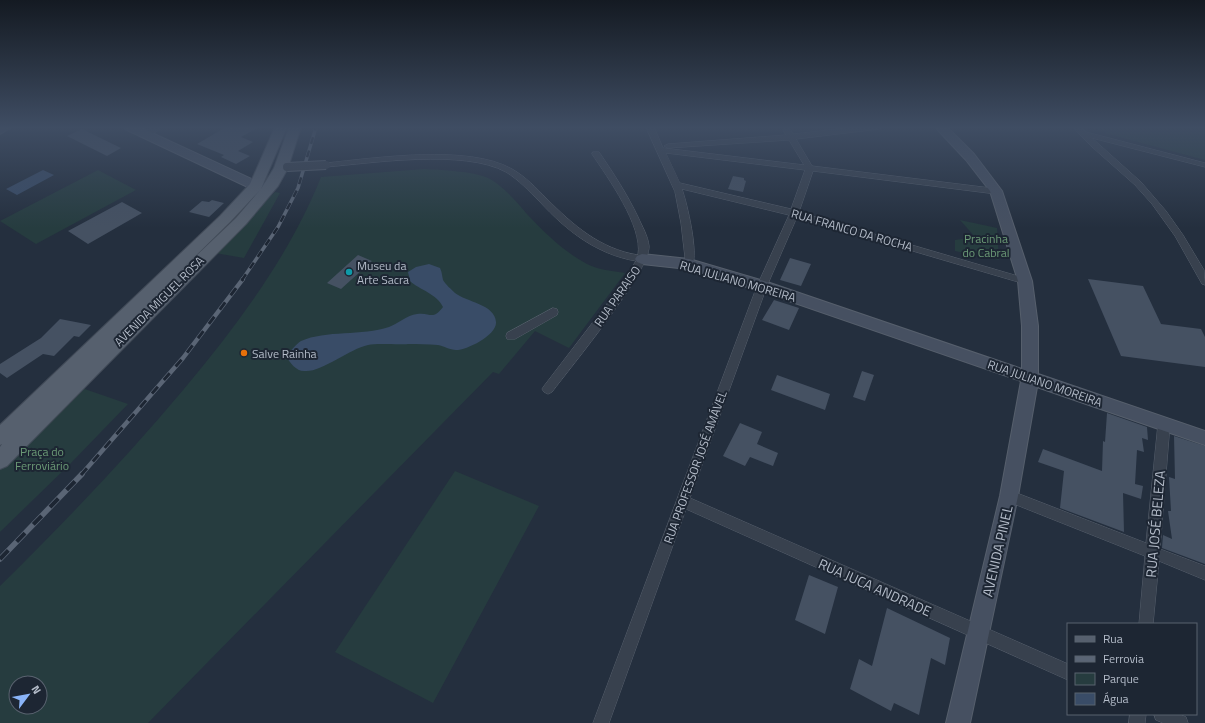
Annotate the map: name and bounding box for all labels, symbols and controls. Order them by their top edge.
street label: RUA FRANCO DA ROCHA [789,204,915,256]
park label: Pracinha do Cabral [962,229,1010,262]
street label: AVENIDA MIGUEL ROSA [110,252,208,350]
street label: RUA JULIANO MOREIRA [678,255,798,307]
place label: Museu da Arte Sacra [357,256,409,289]
street label: RUA PARAISO [589,262,645,330]
marker: Museu da Arte Sacra [344,267,354,277]
place label: Salve Rainha [252,344,317,363]
marker: Salve Rainha [239,348,249,358]
street label: RUA JULIANO MOREIRA [985,354,1105,412]
street label: RUA PROFESSOR JOSÉ AMÁVEL [658,388,732,546]
park label: Praça do Ferroviário [15,442,69,475]
street label: RUA JOSÉ BELEZA [1140,469,1170,578]
street label: AVENIDA PINEL [976,503,1018,599]
street label: RUA JUCA ANDRADE [815,553,935,621]
legend [1067,623,1197,715]
text: Rua [1103,629,1123,648]
text: Ferrovia [1103,649,1144,668]
text: Parque [1103,669,1139,688]
north arrow [8,675,48,715]
text: N [28,682,45,697]
text: Água [1103,689,1129,708]

